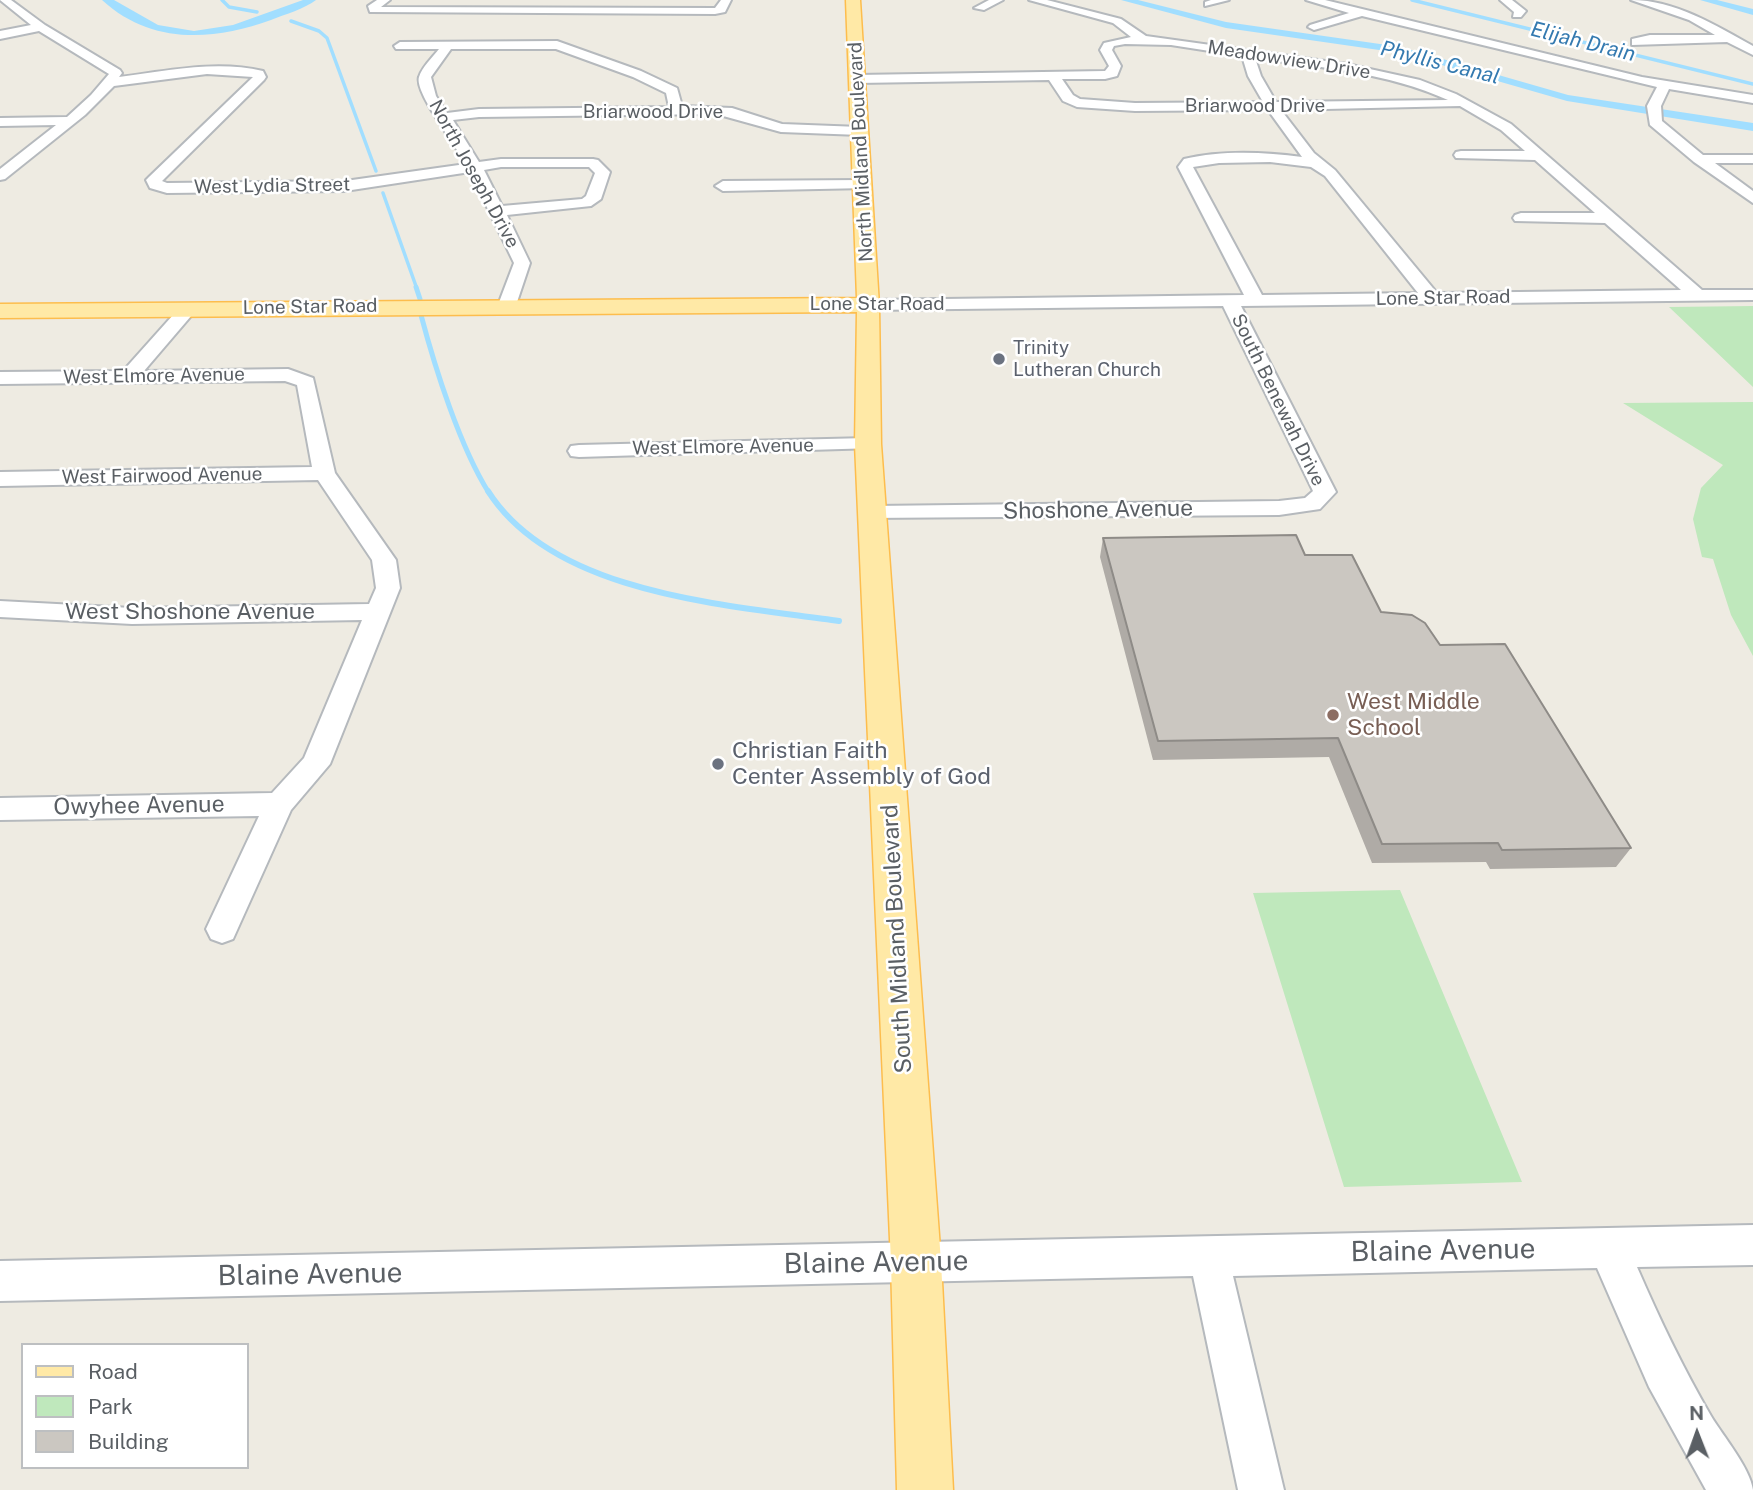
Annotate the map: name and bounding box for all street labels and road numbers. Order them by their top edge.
street label: Meadowview Drive [1206,36,1372,84]
street label: North Midland Boulevard [844,41,878,263]
street label: Briarwood Drive [1185,95,1325,117]
street label: North Joseph Drive [424,96,524,252]
street label: Briarwood Drive [583,101,723,123]
street label: West Lydia Street [194,173,350,199]
street label: Lone Star Road [1375,285,1511,311]
street label: Lone Star Road [810,293,944,315]
street label: Lone Star Road [242,294,378,320]
street label: South Benewah Drive [1226,310,1330,490]
street label: West Elmore Avenue [63,363,245,389]
street label: West Elmore Avenue [632,434,814,460]
street label: West Fairwood Avenue [61,463,263,489]
street label: Shoshone Avenue [1003,495,1193,525]
street label: West Shoshone Avenue [65,598,315,626]
street label: Owyhee Avenue [53,791,225,821]
street label: South Midland Boulevard [876,804,918,1074]
street label: Blaine Avenue [1350,1233,1536,1269]
street label: Blaine Avenue [783,1245,969,1281]
street label: Blaine Avenue [217,1257,403,1293]

